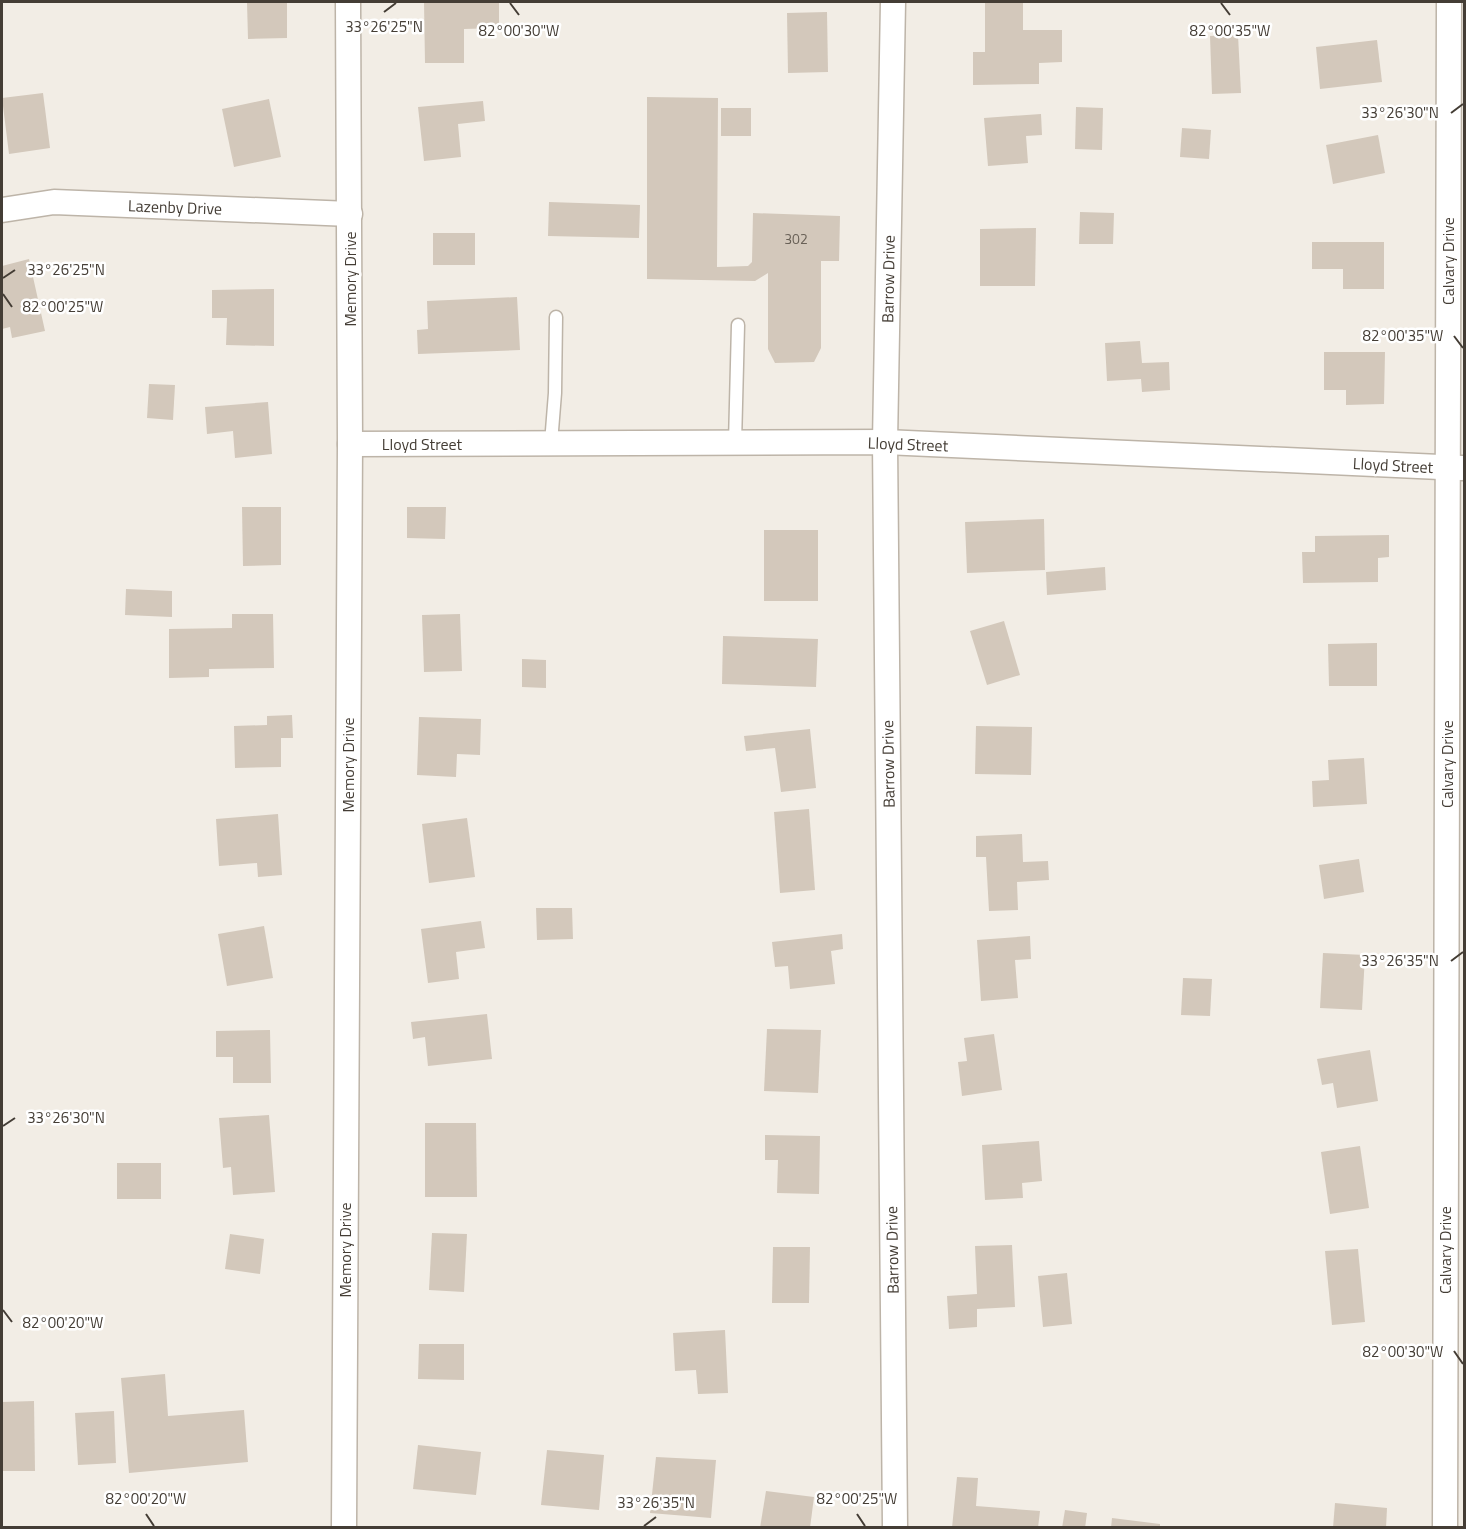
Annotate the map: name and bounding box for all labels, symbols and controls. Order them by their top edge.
text: 33°26'25"N [345,15,423,38]
text: 82°00'30"W [479,19,559,42]
text: 82°00'35"W [1190,19,1270,42]
text: 33°26'30"N [1361,101,1439,124]
street label: Lazenby Drive [128,193,222,221]
street label: Calvary Drive [1436,217,1460,305]
house number: 302 [784,228,808,249]
street label: Memory Drive [338,231,362,327]
street label: Barrow Drive [875,235,901,323]
text: 33°26'25"N [27,258,105,281]
text: 82°00'25"W [23,295,103,318]
text: 82°00'35"W [1363,324,1443,347]
street label: Lloyd Street [867,431,949,457]
street label: Lloyd Street [382,432,463,456]
street label: Lloyd Street [1352,451,1434,479]
street label: Memory Drive [336,717,360,813]
street label: Barrow Drive [875,720,901,808]
street label: Calvary Drive [1435,720,1459,808]
text: 33°26'35"N [1361,949,1439,972]
text: 33°26'30"N [27,1106,105,1129]
street label: Memory Drive [333,1202,357,1298]
street label: Barrow Drive [879,1206,905,1294]
street label: Calvary Drive [1433,1206,1457,1294]
text: 82°00'20"W [23,1311,103,1334]
text: 82°00'30"W [1363,1340,1443,1363]
text: 82°00'20"W [106,1487,186,1510]
text: 82°00'25"W [817,1487,897,1510]
text: 33°26'35"N [617,1491,695,1514]

